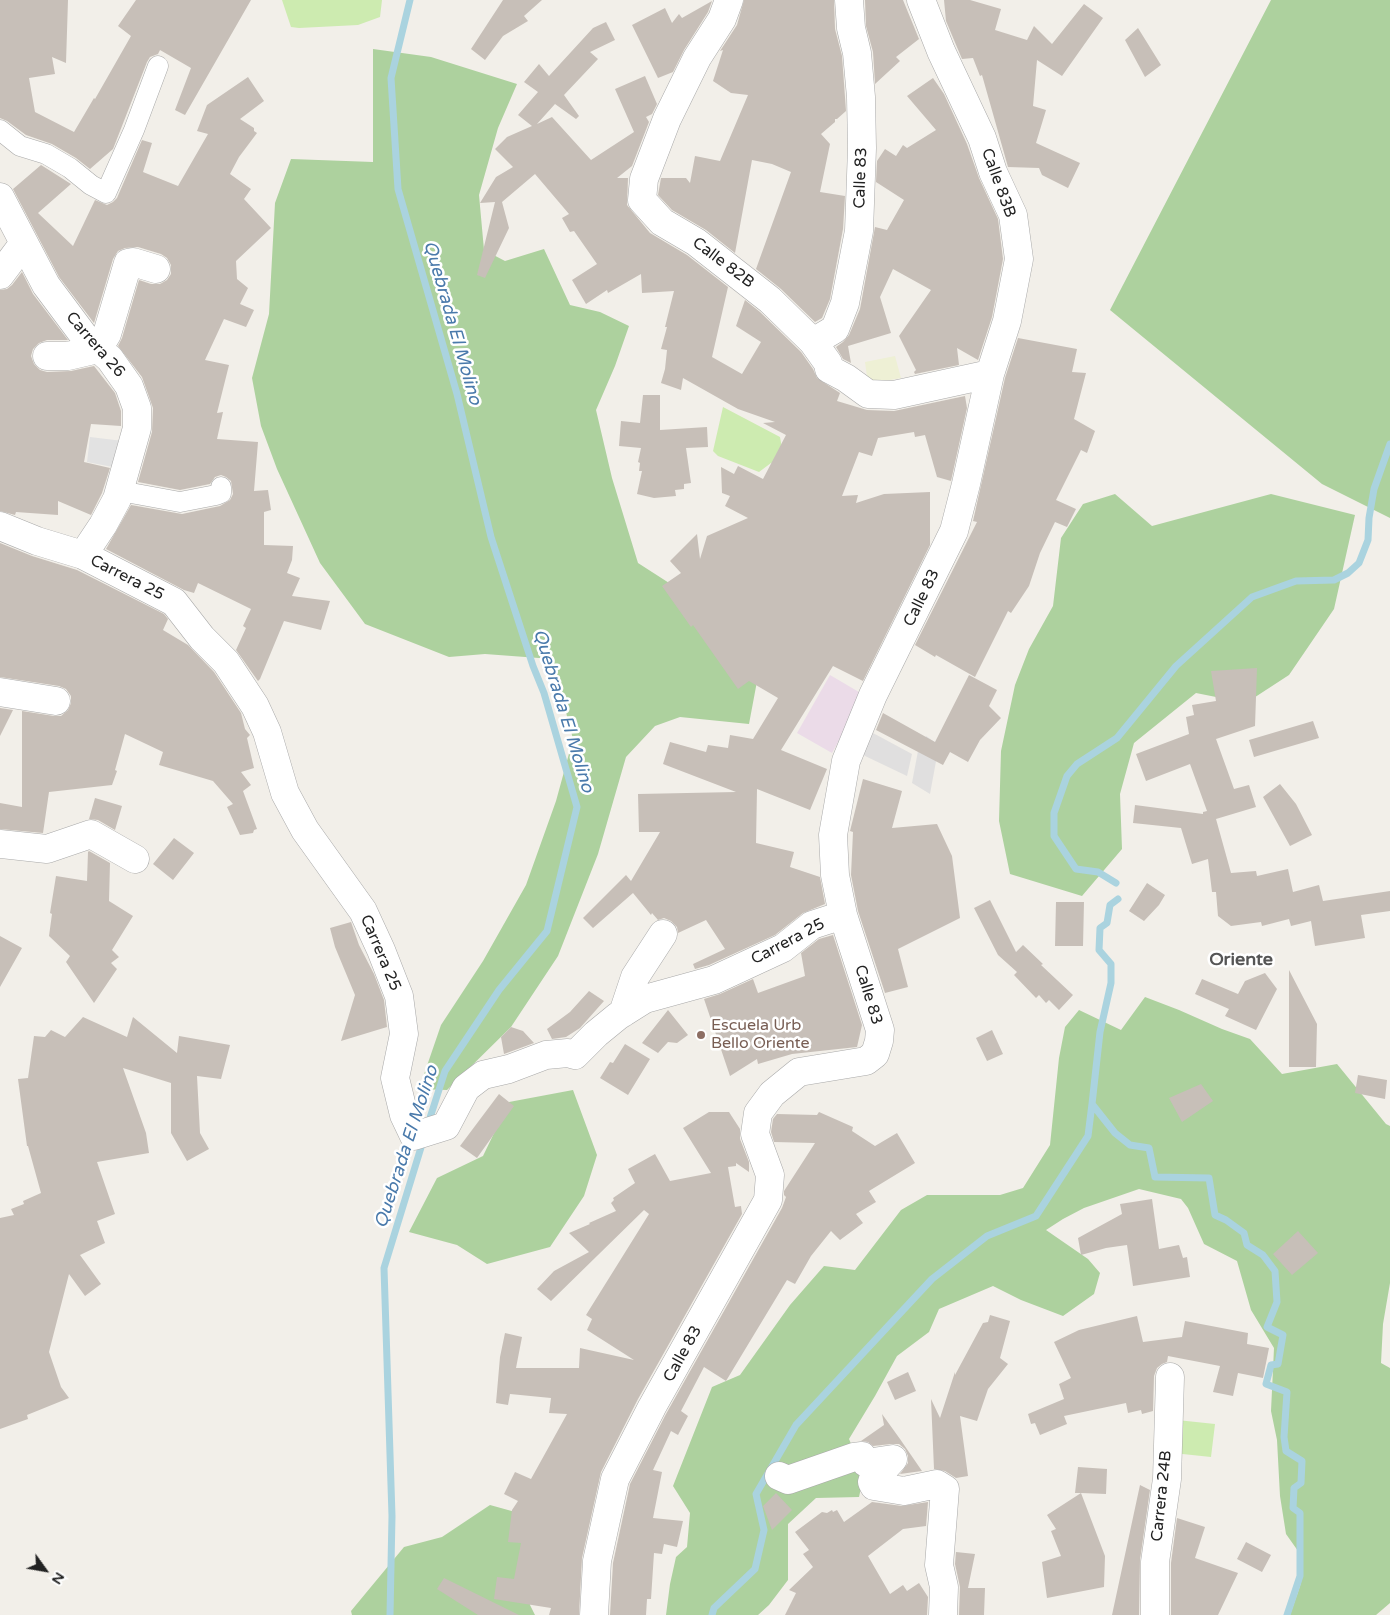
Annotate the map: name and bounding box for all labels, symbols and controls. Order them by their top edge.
street label: Calle 83B [977,146,1019,220]
street label: Calle 83 [850,147,872,209]
street label: Calle 82B [688,234,758,292]
water label: Quebrada El Molino [418,238,486,408]
street label: Carrera 26 [61,308,129,382]
street label: Carrera 25 [87,551,167,605]
street label: Calle 83 [900,566,944,630]
water label: Quebrada El Molino [528,627,598,795]
street label: Carrera 25 [355,912,405,994]
street label: Carrera 25 [748,915,828,969]
district label: Oriente [1209,949,1273,971]
street label: Calle 83 [850,963,886,1027]
place label: Escuela Urb Bello Oriente [711,1016,810,1054]
marker: Escuela Urb Bello Oriente [695,1029,707,1041]
water label: Quebrada El Molino [371,1063,443,1231]
street label: Calle 83 [660,1322,706,1386]
street label: Carrera 24B [1148,1449,1176,1543]
north arrow [20,1545,70,1595]
text: N [48,1569,68,1587]

